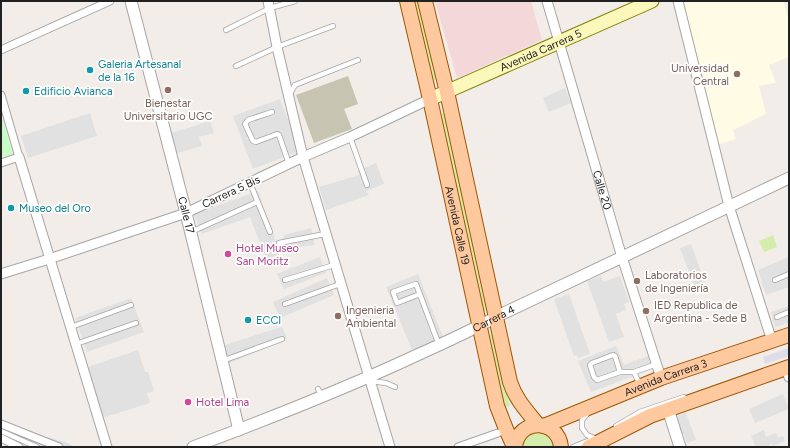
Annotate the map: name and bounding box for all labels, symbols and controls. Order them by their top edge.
street label: Avenida Carrera 5 [498,26,584,74]
place label: Galeria Artesanal de la 16 [98,58,181,84]
place label: Universidad Central [671,62,729,88]
marker: Galeria Artesanal de la 16 [85,65,95,75]
marker: Universidad Central [732,69,742,79]
place label: Edificio Avianca [34,85,113,98]
marker: Bienestar Universitario UGC [163,85,173,95]
marker: Edificio Avianca [21,86,31,96]
place label: Bienestar Universitario UGC [124,97,212,123]
street label: Calle 20 [590,169,614,211]
street label: Carrera 5 Bis [200,173,262,211]
street label: Avenida Calle 19 [443,185,472,266]
street label: Calle 17 [175,195,197,235]
place label: Museo del Oro [19,202,91,215]
marker: Museo del Oro [6,203,16,213]
place label: Hotel Museo San Moritz [236,242,299,268]
marker: Hotel Museo San Moritz [223,249,233,259]
place label: Laboratorios de Ingeniería [645,269,708,295]
marker: Laboratorios de Ingeniería [632,276,642,286]
place label: IED Republica de Argentina - Sede B [654,299,747,325]
street label: Carrera 4 [470,302,517,335]
place label: Ingenieria Ambiental [346,304,396,330]
marker: IED Republica de Argentina - Sede B [641,306,651,316]
marker: Ingenieria Ambiental [333,311,343,321]
place label: ECCI [256,314,281,327]
marker: ECCI [243,315,253,325]
street label: Avenida Carrera 3 [622,356,709,399]
place label: Hotel Lima [196,396,249,409]
marker: Hotel Lima [183,397,193,407]

